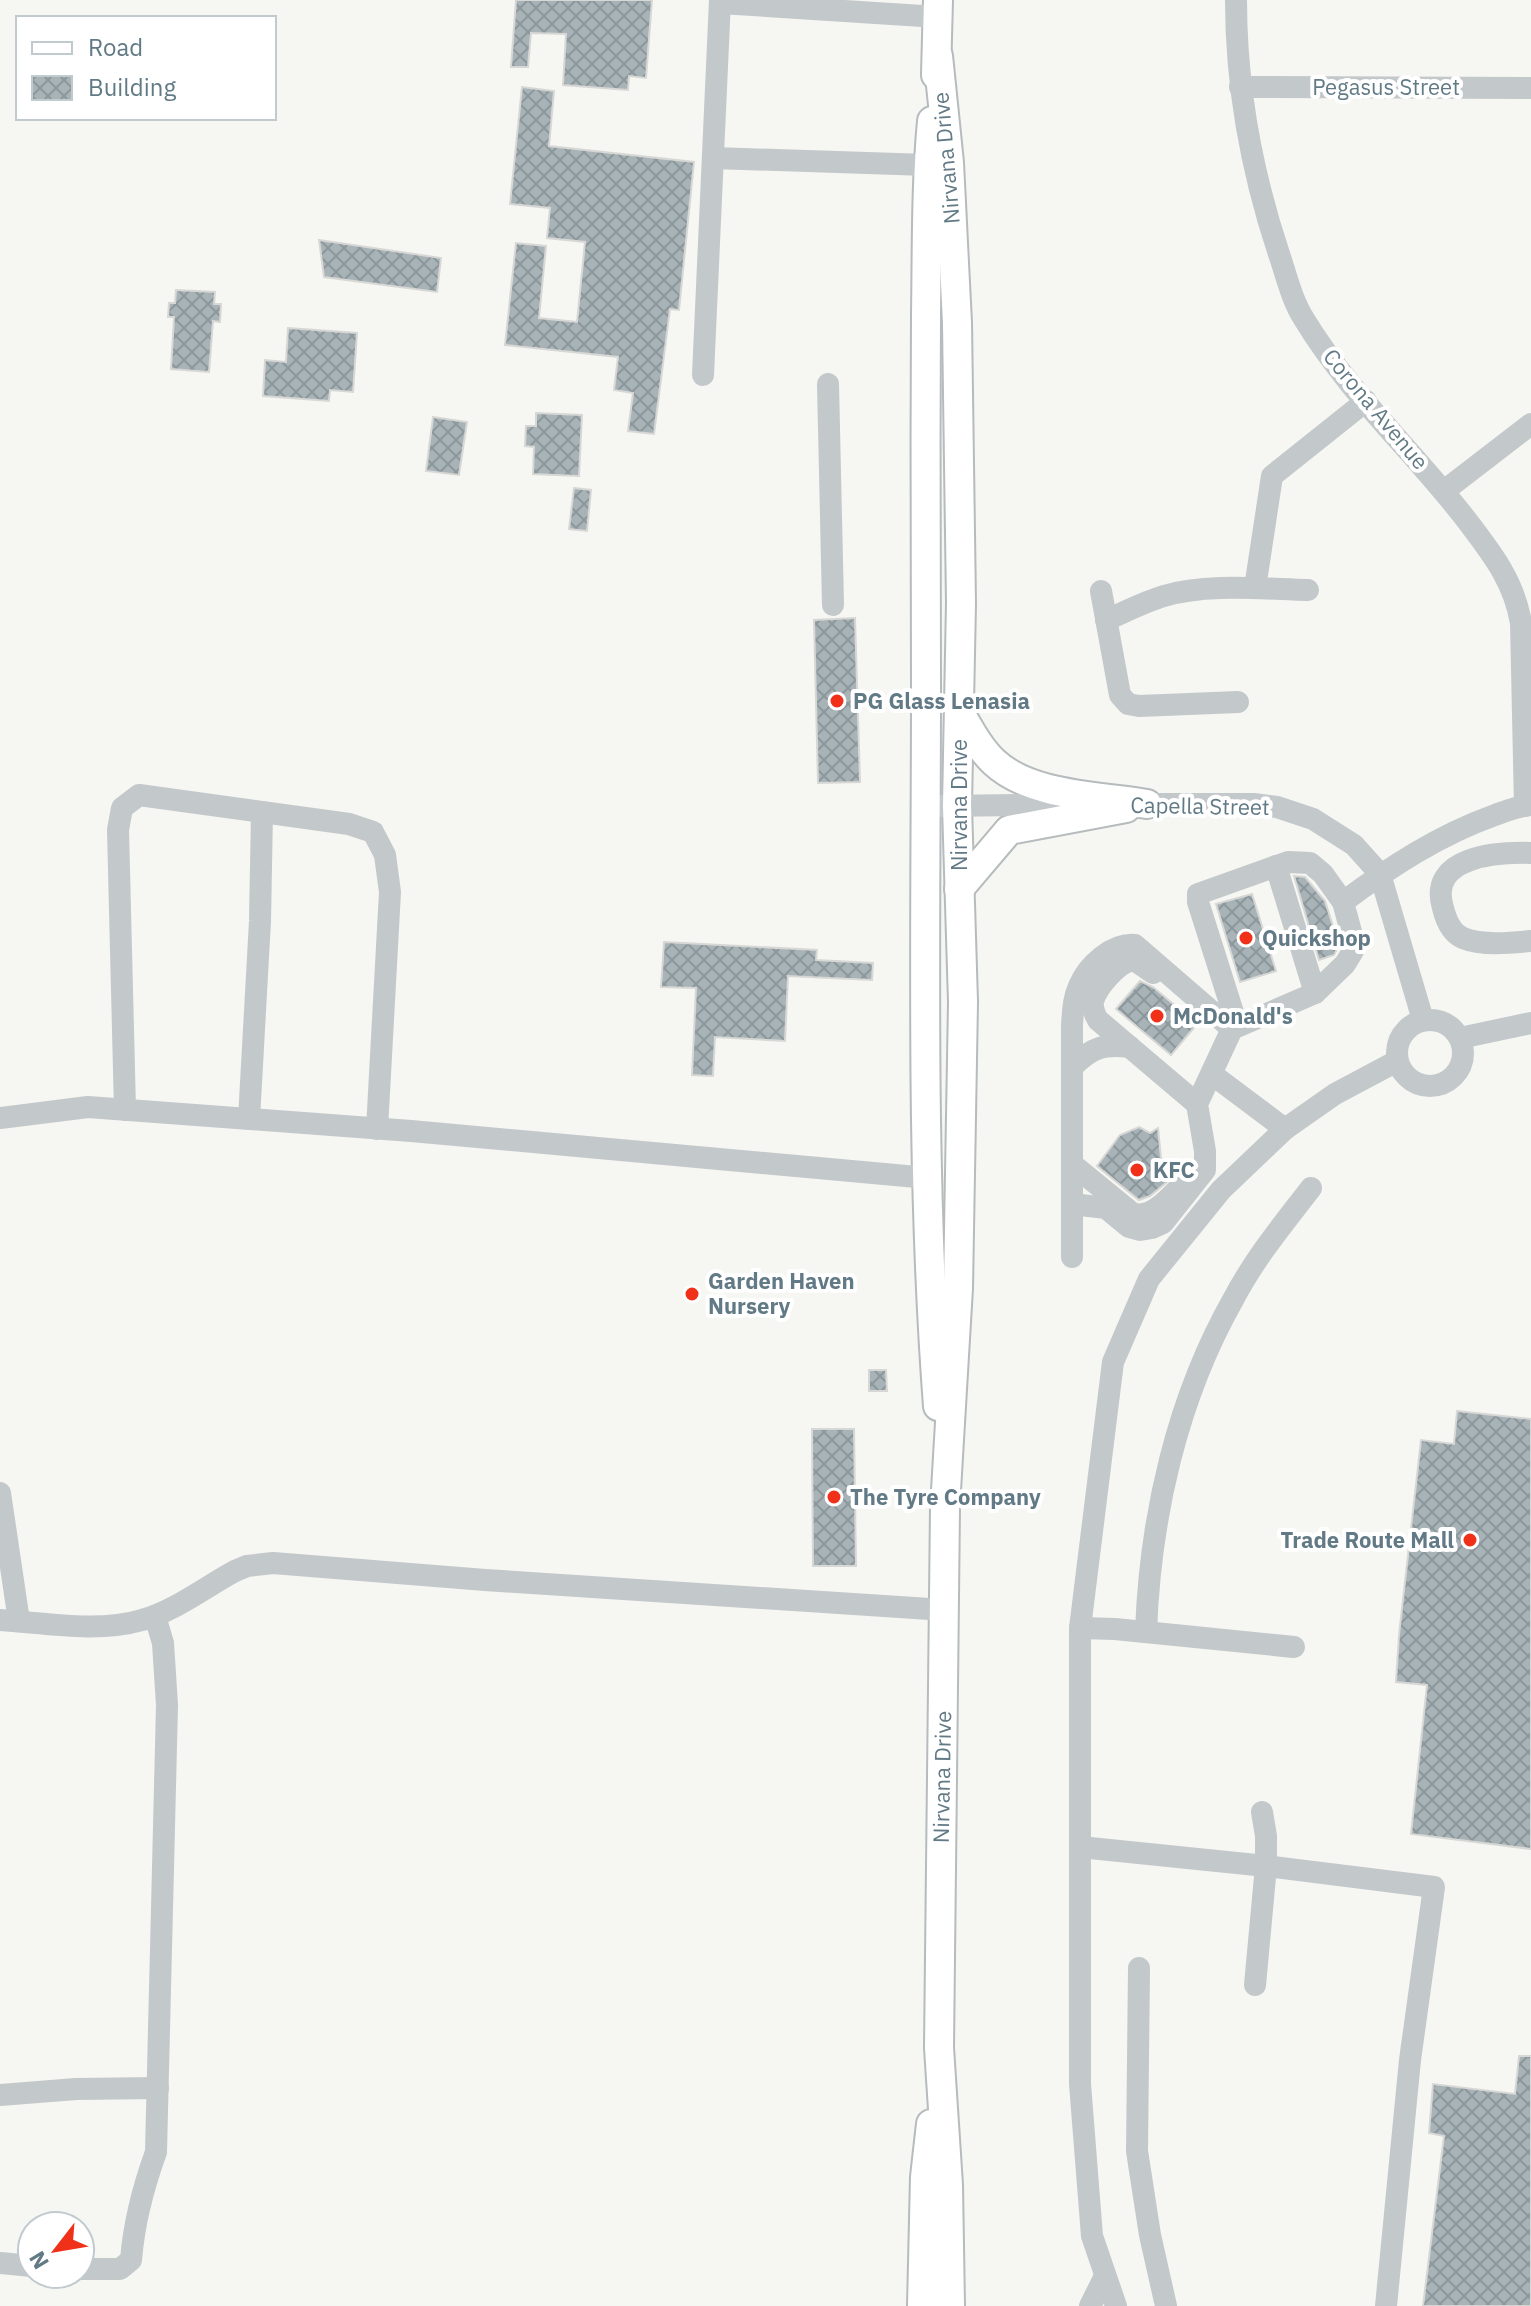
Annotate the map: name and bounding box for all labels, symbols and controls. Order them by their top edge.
legend [16,16,276,120]
text: Road [88,31,143,63]
text: Building [88,71,176,103]
street label: Pegasus Street [1312,72,1460,101]
street label: Nirvana Drive [925,91,966,225]
street label: Corona Avenue [1317,342,1435,475]
place label: PG Glass Lenasia [853,686,1030,715]
marker: PG Glass Lenasia [828,692,846,710]
street label: Nirvana Drive [944,739,973,871]
street label: Capella Street [1130,790,1270,821]
place label: Quickshop [1262,923,1371,952]
marker: Quickshop [1237,929,1255,947]
place label: McDonald's [1173,1001,1293,1030]
marker: McDonald's [1148,1007,1166,1025]
place label: KFC [1153,1155,1195,1184]
marker: KFC [1128,1161,1146,1179]
place label: Garden Haven Nursery [708,1266,855,1320]
marker: Garden Haven Nursery [683,1285,701,1303]
place label: The Tyre Company [850,1482,1041,1511]
marker: The Tyre Company [825,1488,843,1506]
place label: Trade Route Mall [1281,1525,1454,1554]
marker: Trade Route Mall [1461,1531,1479,1549]
street label: Nirvana Drive [926,1711,957,1843]
north arrow [16,2210,96,2290]
text: N [22,2246,55,2275]

